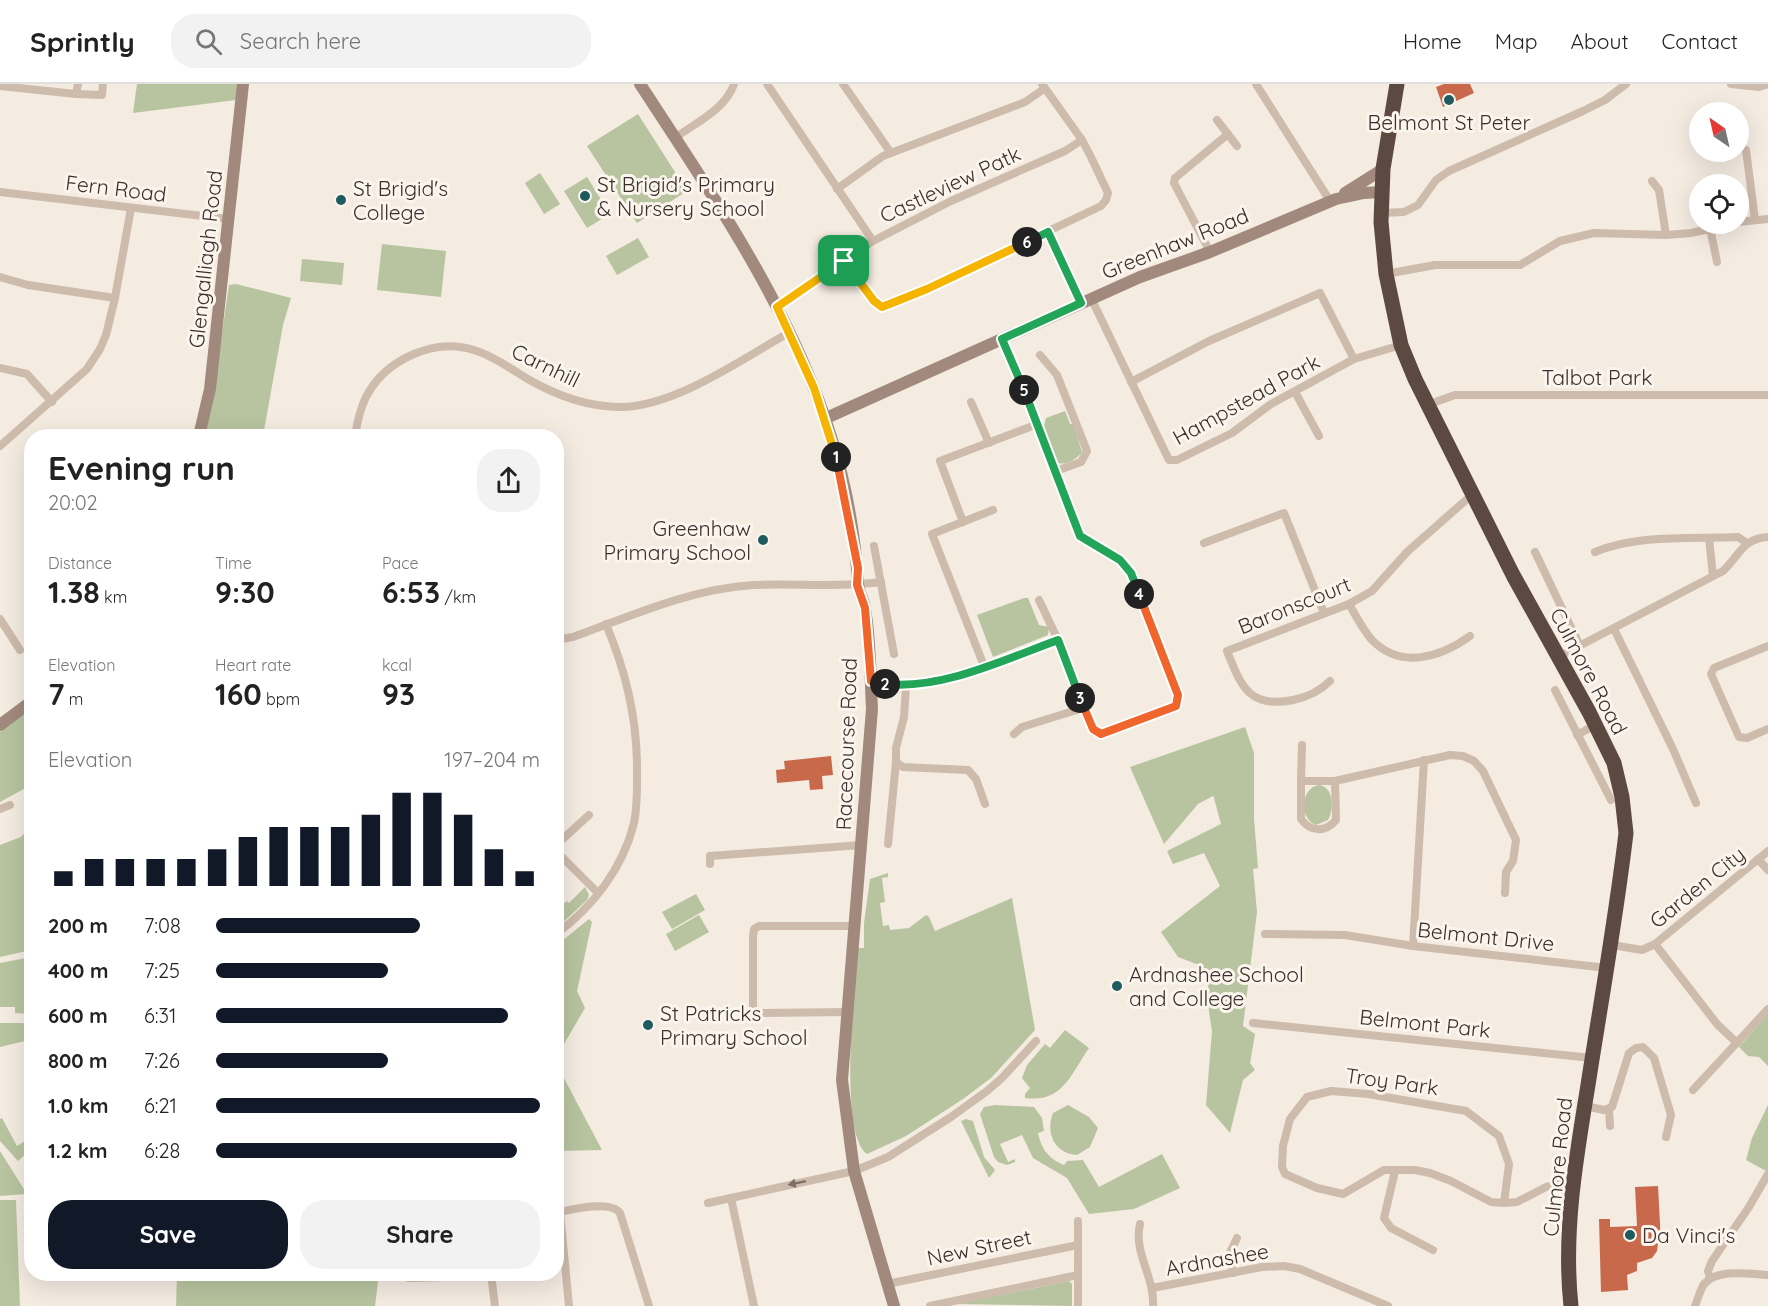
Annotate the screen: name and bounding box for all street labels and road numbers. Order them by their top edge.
street label: Castleview Patk [875,140,1025,228]
street label: Fern Road [64,169,168,207]
street label: Glengalliagh Road [183,169,227,349]
street label: Greenhaw Road [1098,202,1252,284]
street label: Carnhill [508,337,584,393]
street label: Hampstead Park [1168,348,1324,450]
street label: Talbot Park [1542,364,1652,390]
street label: Baronscourt [1234,571,1354,639]
street label: Culmore Road [1545,603,1633,739]
street label: Racecourse Road [830,657,862,831]
street label: Garden City [1644,841,1750,933]
street label: Belmont Drive [1416,916,1556,956]
street label: Belmont Park [1358,1003,1492,1043]
street label: Troy Park [1344,1062,1440,1100]
street label: Culmore Road [1537,1096,1577,1238]
street label: New Street [924,1223,1034,1271]
street label: Ardnashee [1163,1237,1271,1281]

